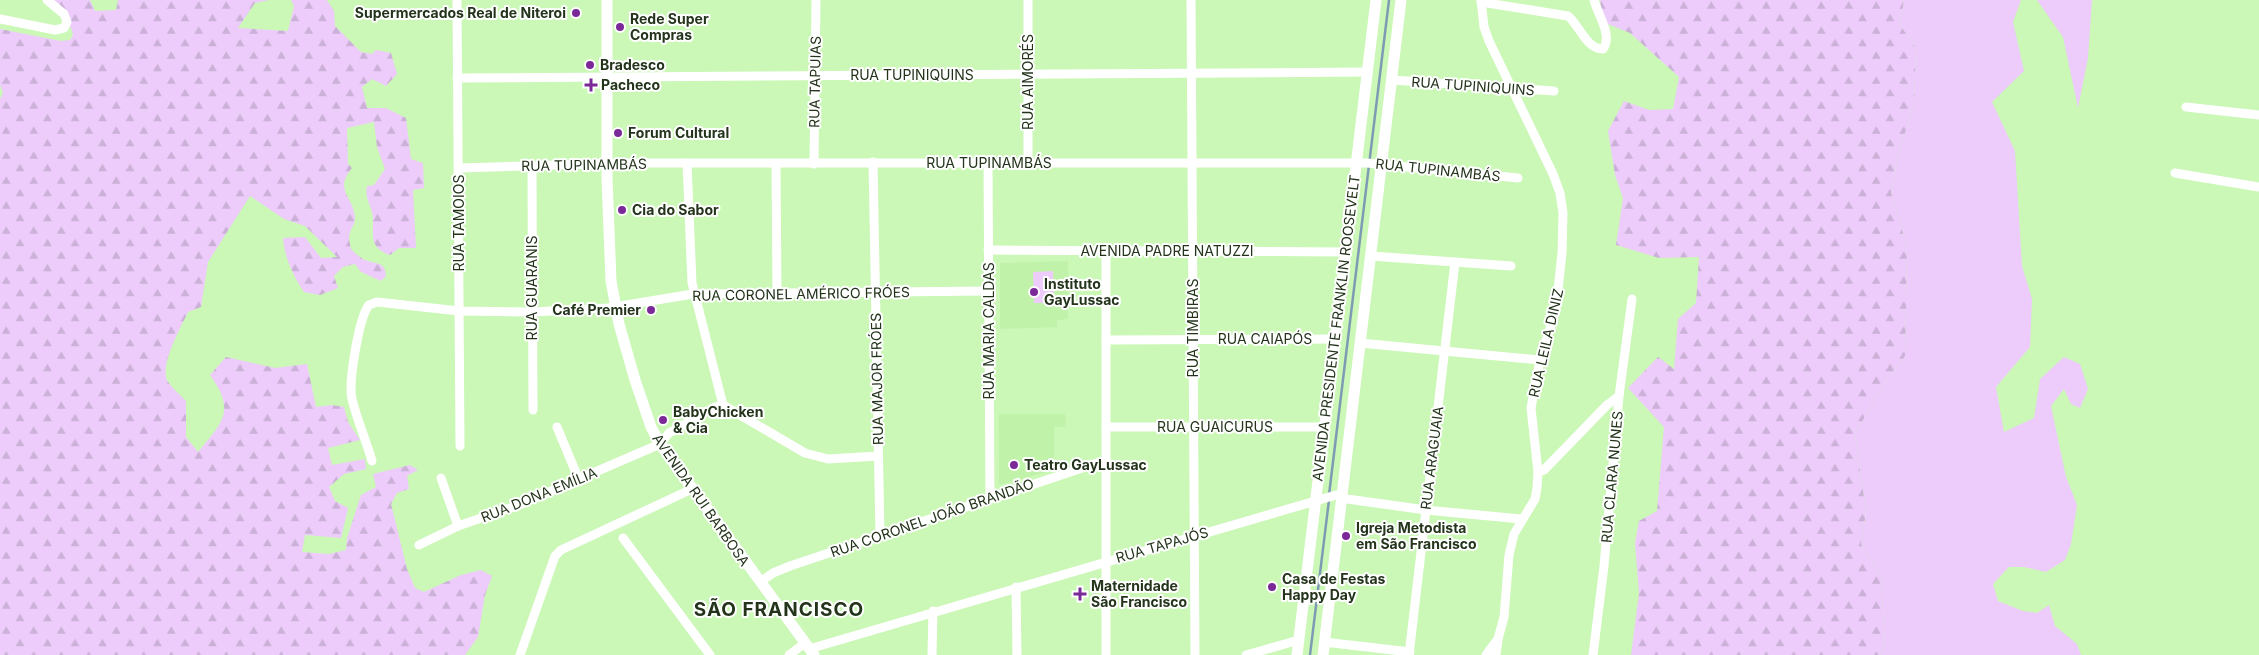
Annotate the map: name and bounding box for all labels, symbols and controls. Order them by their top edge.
place label: Supermercados Real de Niteroi [355,4,566,21]
marker: Supermercados Real de Niteroi [570,7,582,19]
place label: Rede Super Compras [630,10,709,43]
marker: Rede Super Compras [614,21,626,33]
street label: RUA AIMORÉS [1019,34,1036,130]
street label: RUA TAPUIAS [805,36,824,128]
place label: Bradesco [600,56,665,73]
marker: Bradesco [584,59,596,71]
street label: RUA TUPINIQUINS [850,66,974,83]
street label: RUA TUPINIQUINS [1411,73,1535,98]
place label: Pacheco [601,76,661,93]
marker: Pacheco [585,79,597,91]
place label: Forum Cultural [628,124,729,141]
marker: Forum Cultural [612,127,624,139]
street label: RUA TUPINAMBÁS [926,154,1052,171]
street label: RUA TUPINAMBÁS [1375,154,1501,185]
street label: RUA TUPINAMBÁS [521,155,647,174]
street label: RUA TAMOIOS [450,174,467,272]
street label: AVENIDA PRESIDENTE FRANKLIN ROOSEVELT [1308,174,1363,482]
place label: Cia do Sabor [632,201,719,218]
marker: Cia do Sabor [616,204,628,216]
street label: RUA GUARANIS [523,236,540,340]
street label: AVENIDA PADRE NATUZZI [1080,242,1254,259]
street label: RUA MARIA CALDAS [980,262,997,400]
place label: Instituto GayLussac [1044,275,1120,308]
street label: RUA TIMBIRAS [1184,279,1201,377]
street label: RUA CORONEL AMÉRICO FRÓES [692,283,910,304]
marker: Instituto GayLussac [1028,286,1040,298]
street label: RUA LEILA DINIZ [1525,287,1566,399]
place label: Café Premier [552,301,641,318]
marker: Café Premier [645,304,657,316]
street label: RUA MAJOR FRÓES [867,313,886,445]
street label: RUA CAIAPÓS [1218,330,1312,347]
place label: BabyChicken & Cia [673,403,763,436]
street label: RUA ARAGUAIA [1417,405,1446,511]
street label: RUA CLARA NUNES [1597,410,1626,543]
marker: BabyChicken & Cia [657,414,669,426]
street label: RUA GUAICURUS [1157,418,1273,435]
street label: AVENIDA RUI BARBOSA [649,430,754,569]
place label: Teatro GayLussac [1024,456,1147,473]
marker: Teatro GayLussac [1008,459,1020,471]
street label: RUA DONA EMÍLIA [478,463,600,526]
street label: RUA CORONEL JOÃO BRANDÃO [828,475,1036,560]
place label: Igreja Metodista em São Francisco [1356,519,1477,552]
street label: RUA TAPAJÓS [1114,523,1210,566]
marker: Igreja Metodista em São Francisco [1340,530,1352,542]
place label: Casa de Festas Happy Day [1282,570,1386,603]
place label: Maternidade São Francisco [1091,577,1188,610]
marker: Casa de Festas Happy Day [1266,581,1278,593]
marker: Maternidade São Francisco [1073,587,1087,601]
district label: SÃO FRANCISCO [694,598,864,621]

